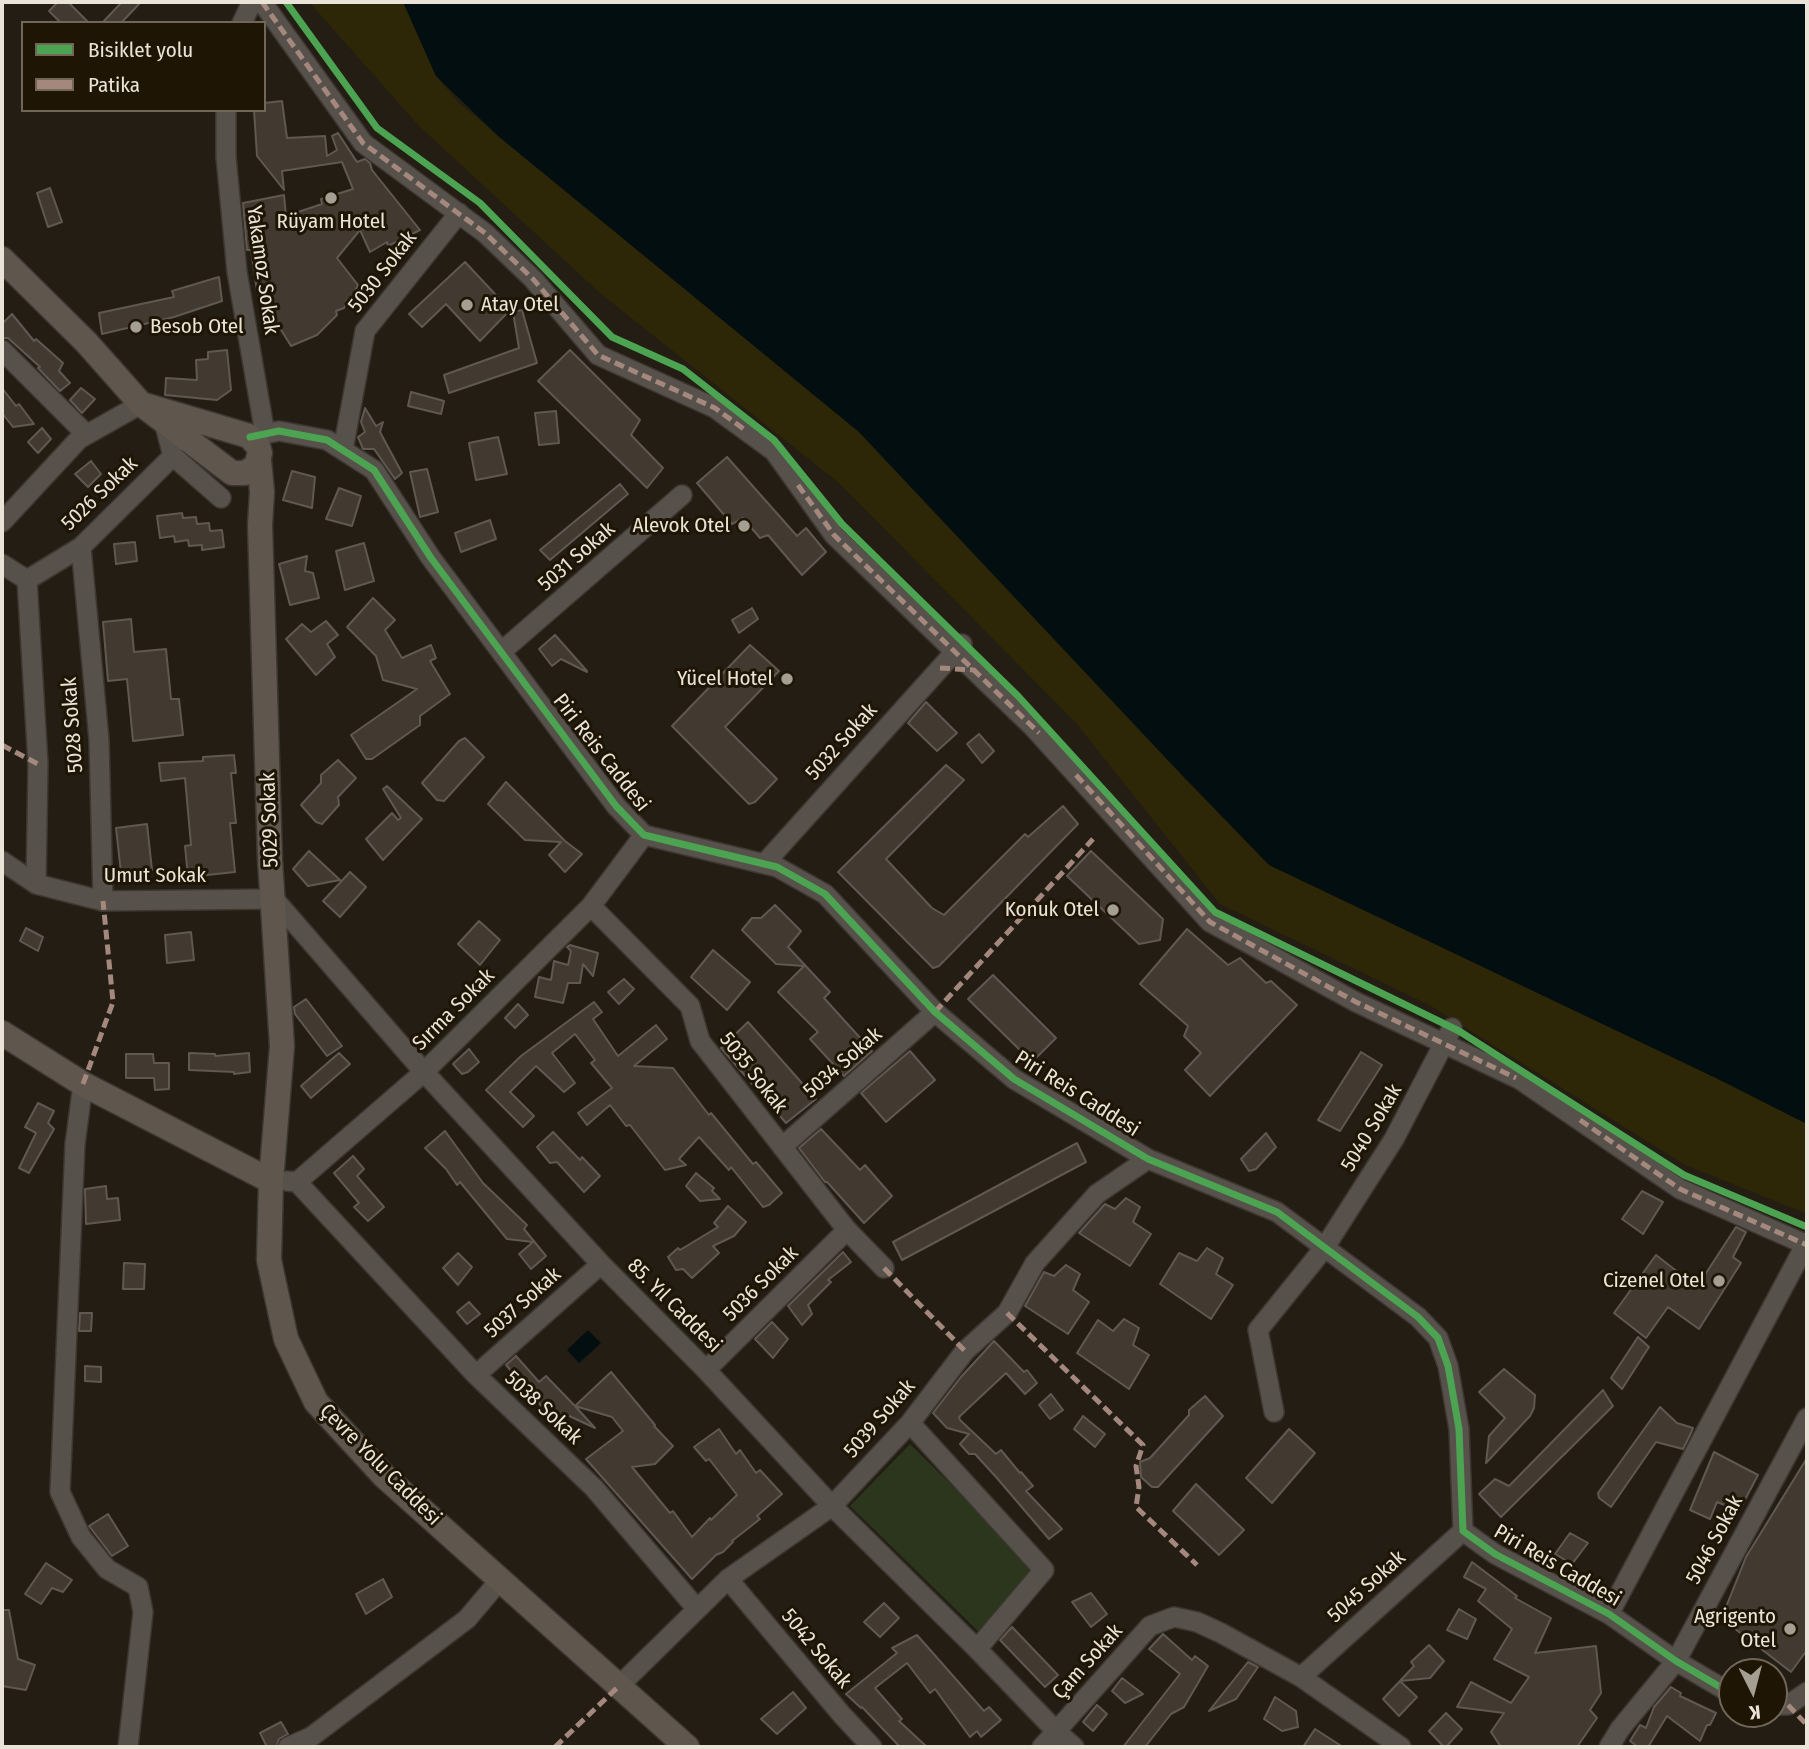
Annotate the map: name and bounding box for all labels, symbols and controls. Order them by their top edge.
legend [21,21,266,112]
text: Bisiklet yolu [88,37,193,63]
text: Patika [88,72,140,98]
marker: Rüyam Hotel [323,190,339,206]
street label: Yakamoz Sokak [240,204,284,336]
place label: Rüyam Hotel [276,209,386,235]
street label: 5030 Sokak [343,226,423,318]
place label: Atay Otel [481,292,559,318]
marker: Atay Otel [459,297,475,313]
place label: Besob Otel [150,314,244,340]
marker: Besob Otel [128,319,144,335]
street label: 5026 Sokak [57,452,143,536]
place label: Alevok Otel [633,513,730,539]
street label: 5031 Sokak [533,517,621,597]
marker: Alevok Otel [736,518,752,534]
place label: Yücel Hotel [677,666,773,692]
marker: Yücel Hotel [779,671,795,687]
street label: 5028 Sokak [57,676,89,774]
street label: Piri Reis Caddesi [547,689,655,817]
street label: 5032 Sokak [801,698,883,786]
street label: 5029 Sokak [256,772,284,868]
street label: Umut Sokak [104,863,206,889]
place label: Konuk Otel [1005,897,1099,923]
marker: Konuk Otel [1105,902,1121,918]
street label: Sırma Sokak [408,964,500,1056]
street label: 5034 Sokak [799,1022,887,1104]
street label: 5035 Sokak [714,1028,792,1118]
street label: Piri Reis Caddesi [1010,1046,1144,1142]
street label: 5040 Sokak [1336,1080,1408,1176]
street label: 5036 Sokak [718,1241,804,1327]
street label: 85. Yıl Caddesi [622,1254,726,1358]
street label: 5037 Sokak [480,1262,566,1344]
place label: Cizenel Otel [1603,1268,1705,1294]
marker: Cizenel Otel [1711,1273,1727,1289]
street label: 5038 Sokak [499,1366,587,1450]
street label: 5039 Sokak [839,1375,921,1463]
street label: Çevre Yolu Caddesi [314,1399,446,1531]
street label: 5046 Sokak [1681,1491,1749,1589]
street label: Piri Reis Caddesi [1489,1519,1625,1613]
street label: 5045 Sokak [1323,1545,1411,1629]
street label: 5042 Sokak [776,1604,856,1694]
place label: Agrigento Otel [1694,1604,1776,1654]
street label: Çam Sokak [1048,1619,1128,1705]
marker: Agrigento Otel [1782,1621,1798,1637]
north arrow [1718,1658,1788,1728]
text: K [1748,1700,1762,1724]

